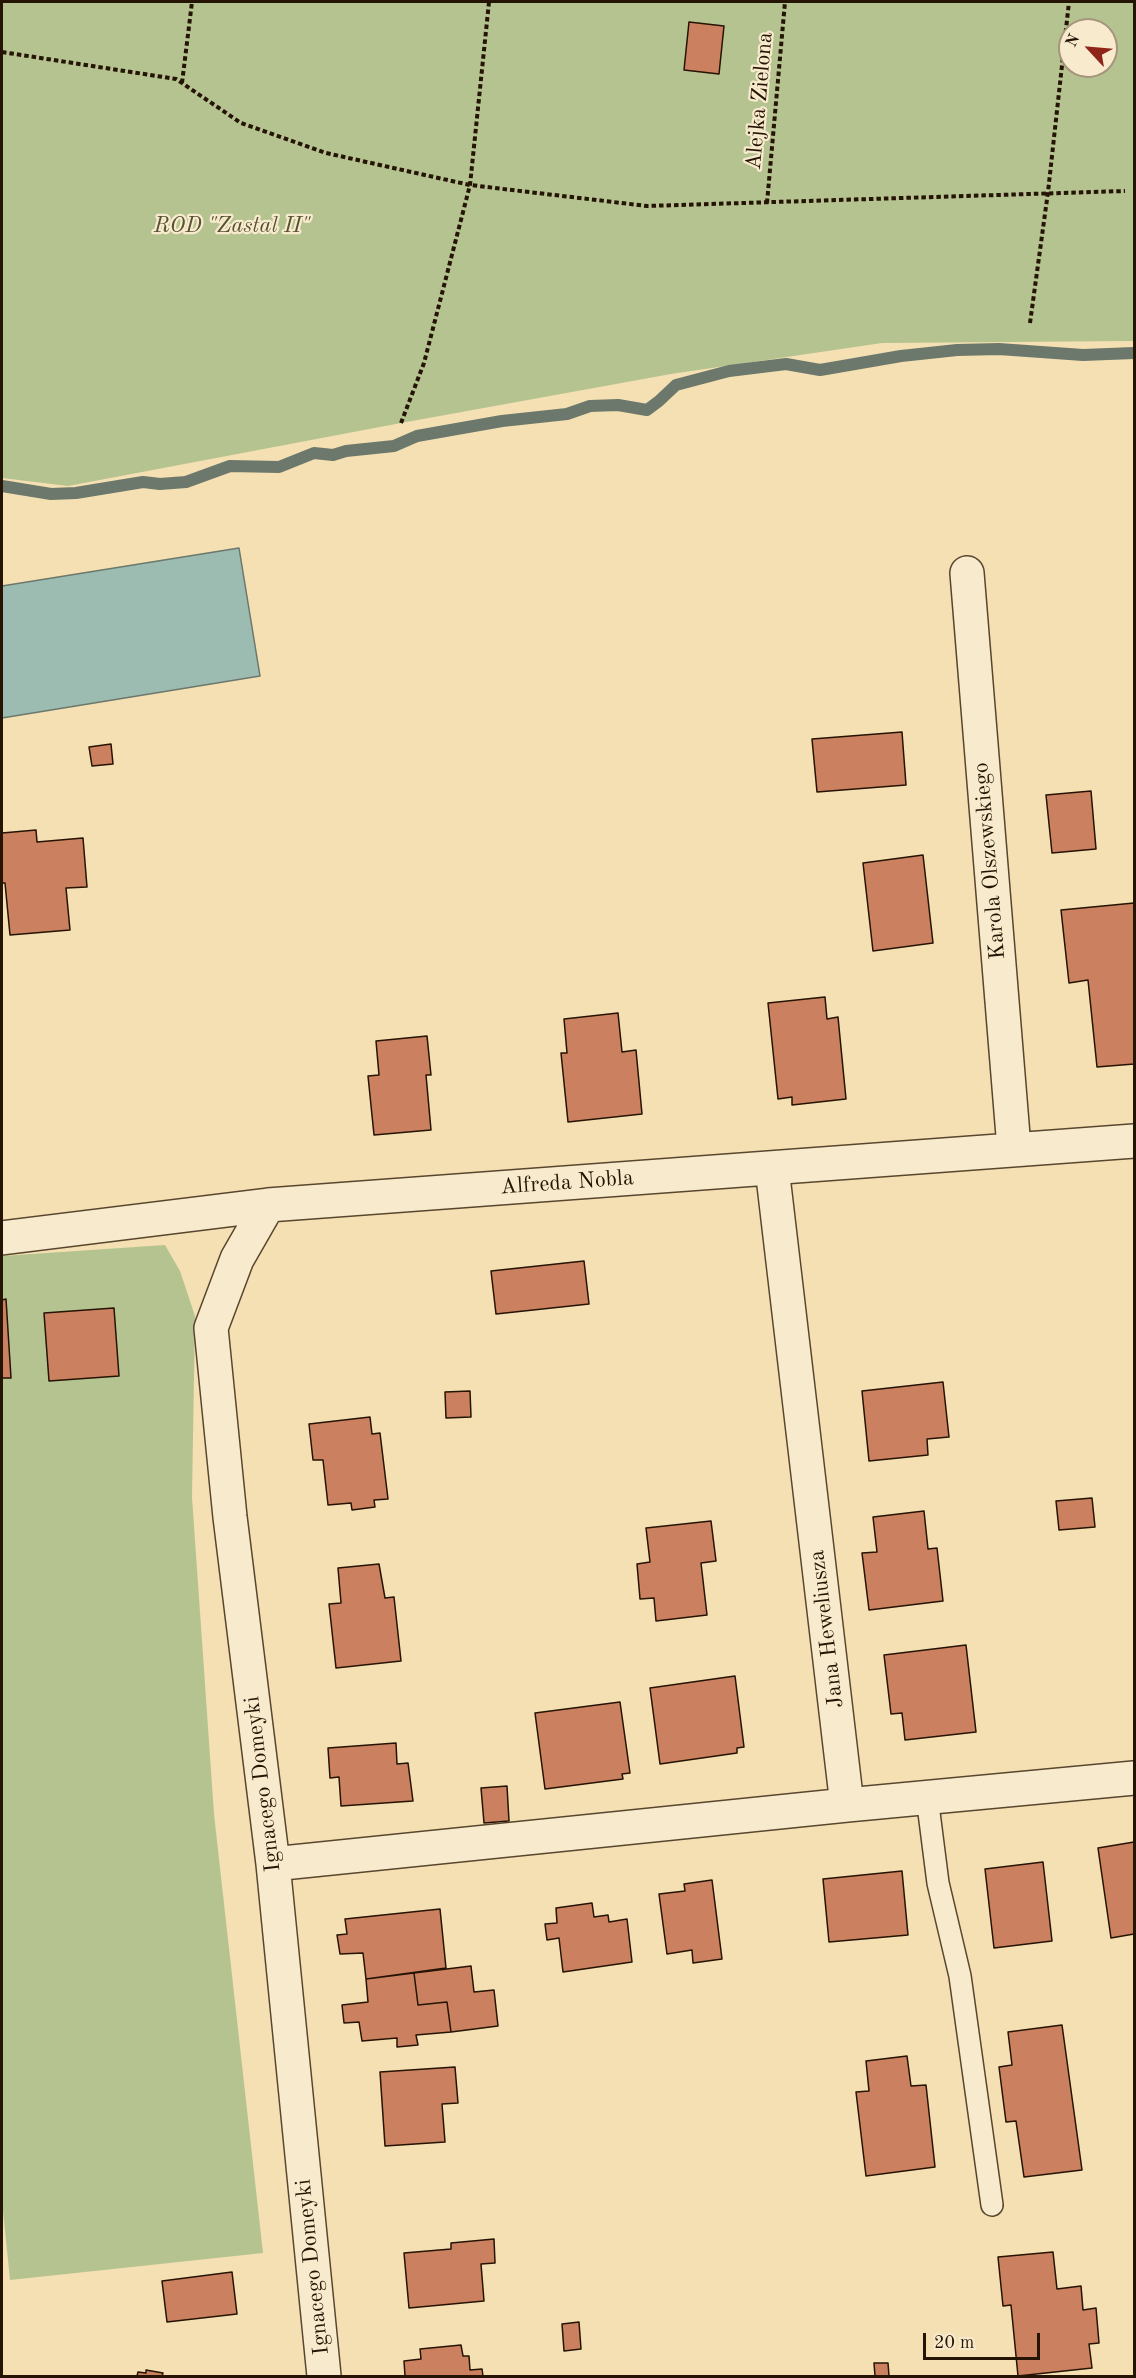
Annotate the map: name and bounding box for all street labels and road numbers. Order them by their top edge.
street label: Alejka Zielona [741,31,779,171]
street label: Karola Olszewskiego [968,761,1012,961]
street label: Alfreda Nobla [499,1165,635,1201]
street label: Jana Heweliusza [804,1548,850,1710]
street label: Ignacego Domeyki [239,1695,287,1873]
street label: Ignacego Domeyki [291,2178,335,2356]

